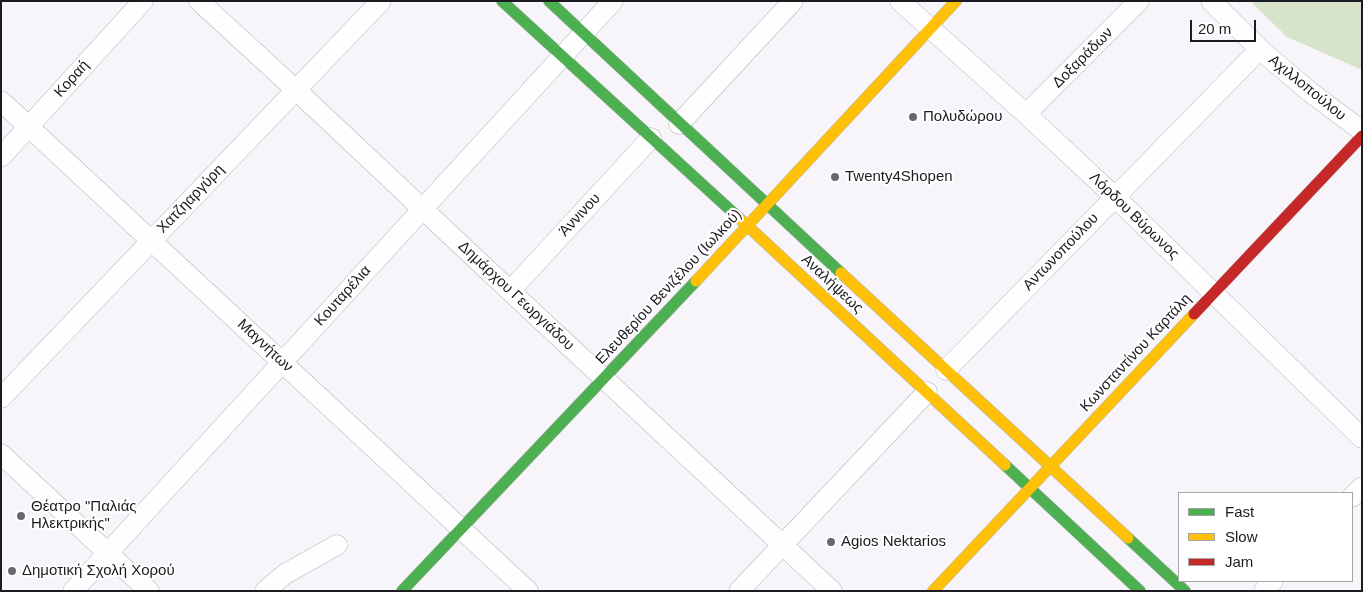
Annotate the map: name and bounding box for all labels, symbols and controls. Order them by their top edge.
scale bar [1193,10,1259,42]
text: 20 m [1198,20,1231,37]
street label: Δοξαράδων [1049,24,1117,92]
street label: Αχιλλοπούλου [1265,51,1349,125]
street label: Κοραή [51,57,93,101]
place label: Πολυδώρου [923,108,1002,126]
marker: Πολυδώρου [907,111,919,123]
street label: Χατζηαργύρη [154,161,228,237]
place label: Twenty4Shopen [845,168,953,186]
street label: Λόρδου Βύρωνος [1085,169,1183,263]
marker: Twenty4Shopen [829,171,841,183]
street label: Άννινου [556,190,604,240]
street label: Ελευθερίου Βενιζέλου (Ιωλκού) [592,206,746,368]
street label: Αντωνοπούλου [1020,209,1102,295]
street label: Δημάρχου Γεωργιάδου [454,238,578,354]
street label: Αναλήψεως [797,251,867,317]
street label: Κουταρέλια [311,262,375,330]
street label: Κωνσταντίνου Καρτάλη [1077,290,1195,416]
street label: Μαγνήτων [233,316,297,376]
legend [1178,492,1353,582]
place label: Θέατρο "Παλιάς Ηλεκτρικής" [31,498,137,533]
text: Fast [1225,503,1254,520]
marker: Θέατρο "Παλιάς Ηλεκτρικής" [15,510,27,522]
text: Slow [1225,528,1258,545]
place label: Agios Nektarios [841,533,946,551]
marker: Agios Nektarios [825,536,837,548]
text: Jam [1225,553,1253,570]
place label: Δημοτική Σχολή Χορού [22,562,175,580]
marker: Δημοτική Σχολή Χορού [6,565,18,577]

